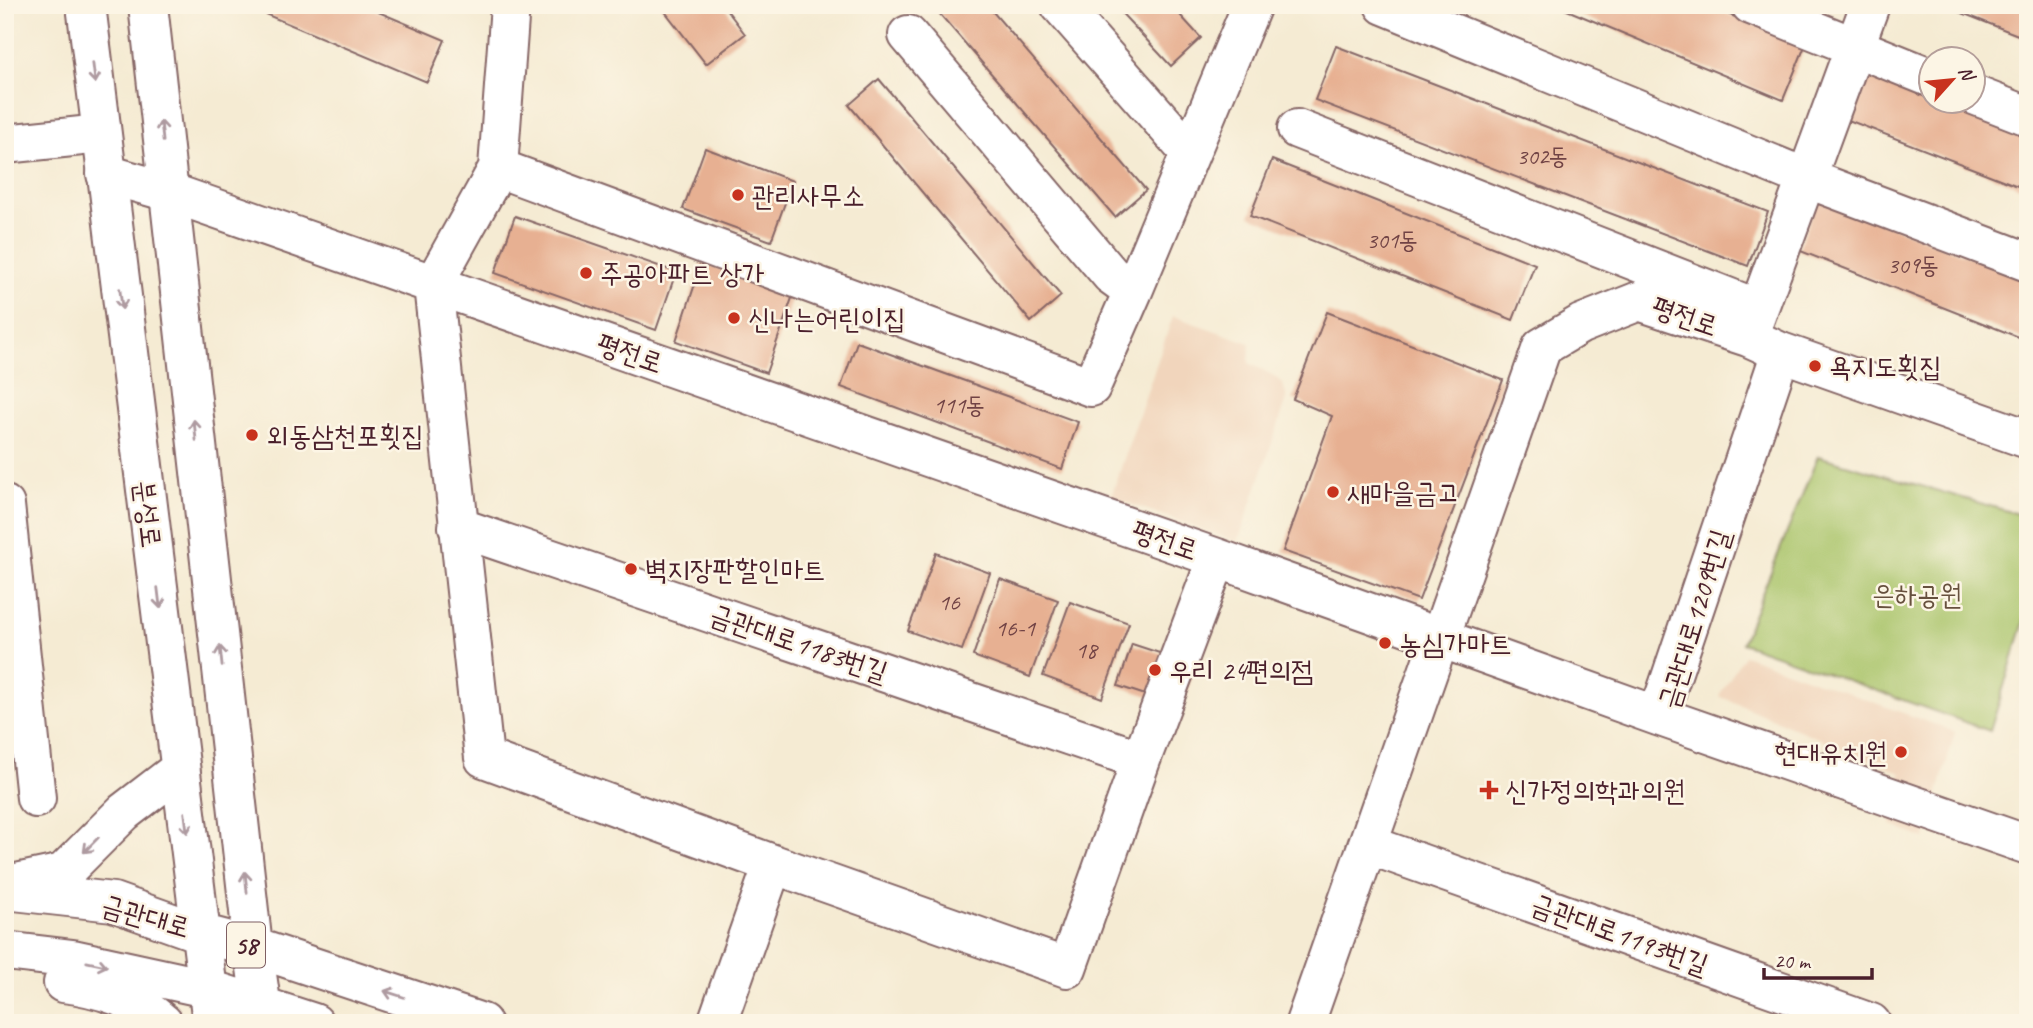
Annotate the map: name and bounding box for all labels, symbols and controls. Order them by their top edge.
north arrow [1918,46,1988,116]
one-way arrow [87,61,100,84]
text: N [1953,62,1981,86]
one-way arrow [155,120,168,143]
house number: 302동 [1516,141,1568,171]
place label: 관리사무소 [752,178,865,213]
marker: 관리사무소 [730,187,746,203]
house number: 301동 [1366,225,1418,255]
house number: 309동 [1887,250,1939,280]
place label: 주공아파트 상가 [600,256,765,291]
marker: 주공아파트 상가 [578,265,594,281]
one-way arrow [115,287,128,310]
street label: 평전로 [1647,288,1723,344]
place label: 신나는어린이집 [748,301,906,336]
marker: 신나는어린이집 [726,310,742,326]
street label: 평전로 [592,325,668,381]
place label: 욕지도횟집 [1829,349,1942,384]
marker: 욕지도횟집 [1807,358,1823,374]
house number: 111동 [933,390,985,420]
place label: 외동삼천포횟집 [266,418,424,453]
one-way arrow [189,419,202,442]
marker: 외동삼천포횟집 [244,427,260,443]
place label: 새마을금고 [1347,475,1460,510]
street label: 분성로 [127,478,169,550]
marker: 새마을금고 [1325,484,1341,500]
street label: 평전로 [1127,512,1203,568]
street label: 금관대로1209번길 [1650,525,1738,713]
place label: 벽지장판할인마트 [645,552,825,587]
marker: 벽지장판할인마트 [623,561,639,577]
park label: 은하공원 [1872,577,1962,612]
one-way arrow [152,586,165,608]
house number: 16 [938,587,961,617]
street label: 금관대로1183번길 [706,596,892,690]
house number: 16-1 [995,613,1036,643]
place label: 농심가마트 [1399,626,1512,661]
house number: 18 [1075,635,1099,665]
marker: 농심가마트 [1377,635,1393,651]
one-way arrow [214,645,227,668]
place label: 우리 24편의점 [1169,653,1314,688]
marker: 우리 24편의점 [1147,662,1163,678]
place label: 현대유치원 [1774,735,1887,770]
marker: 현대유치원 [1893,744,1909,760]
place label: 신가정의학과의원 [1505,773,1685,808]
marker: 신가정의학과의원 [1479,780,1499,800]
one-way arrow [180,812,193,834]
one-way arrow [83,837,100,854]
one-way arrow [239,871,252,894]
street label: 금관대로1193번길 [1527,886,1713,982]
street label: 금관대로 [98,887,194,945]
road number: 58 [227,922,265,968]
scale bar [1764,937,1872,981]
text: 20 m [1774,948,1812,974]
one-way arrow [85,958,108,971]
one-way arrow [384,986,406,999]

